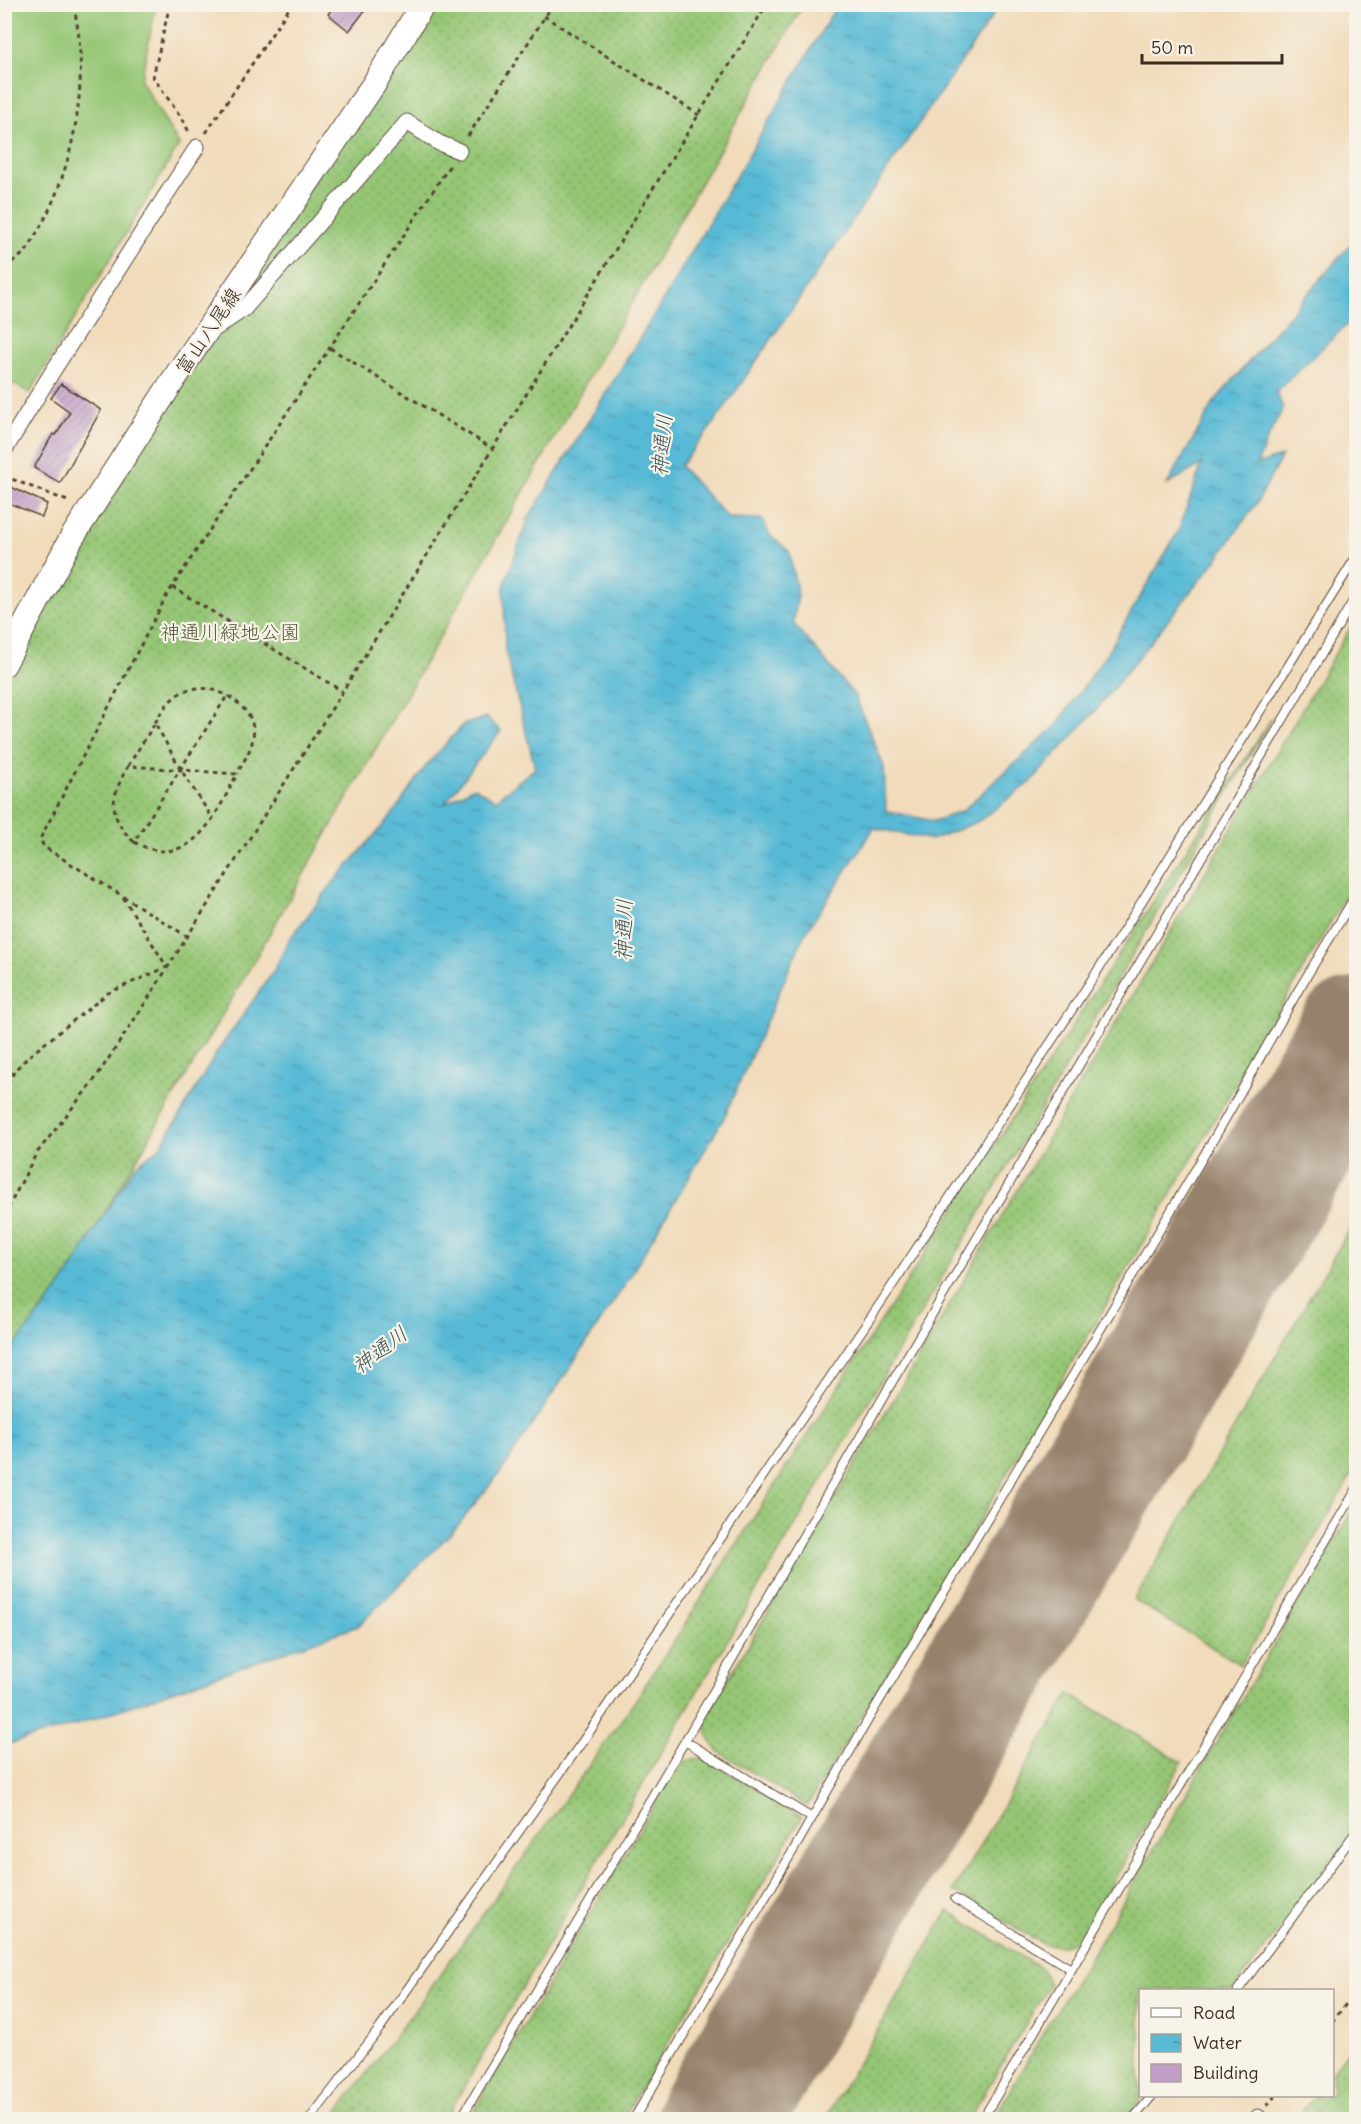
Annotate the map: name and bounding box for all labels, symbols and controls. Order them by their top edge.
scale bar [1142,27,1282,65]
text: 50 m [1151,36,1193,59]
street label: 富山八尾線 [169,282,246,379]
water label: 神通川 [645,412,678,478]
park label: 神通川緑地公園 [160,619,300,644]
water label: 神通川 [609,898,638,962]
water label: 神通川 [346,1320,413,1379]
legend [1139,1989,1334,2097]
text: Road [1193,2001,1236,2024]
text: Water [1193,2031,1243,2054]
text: Building [1193,2061,1258,2084]

